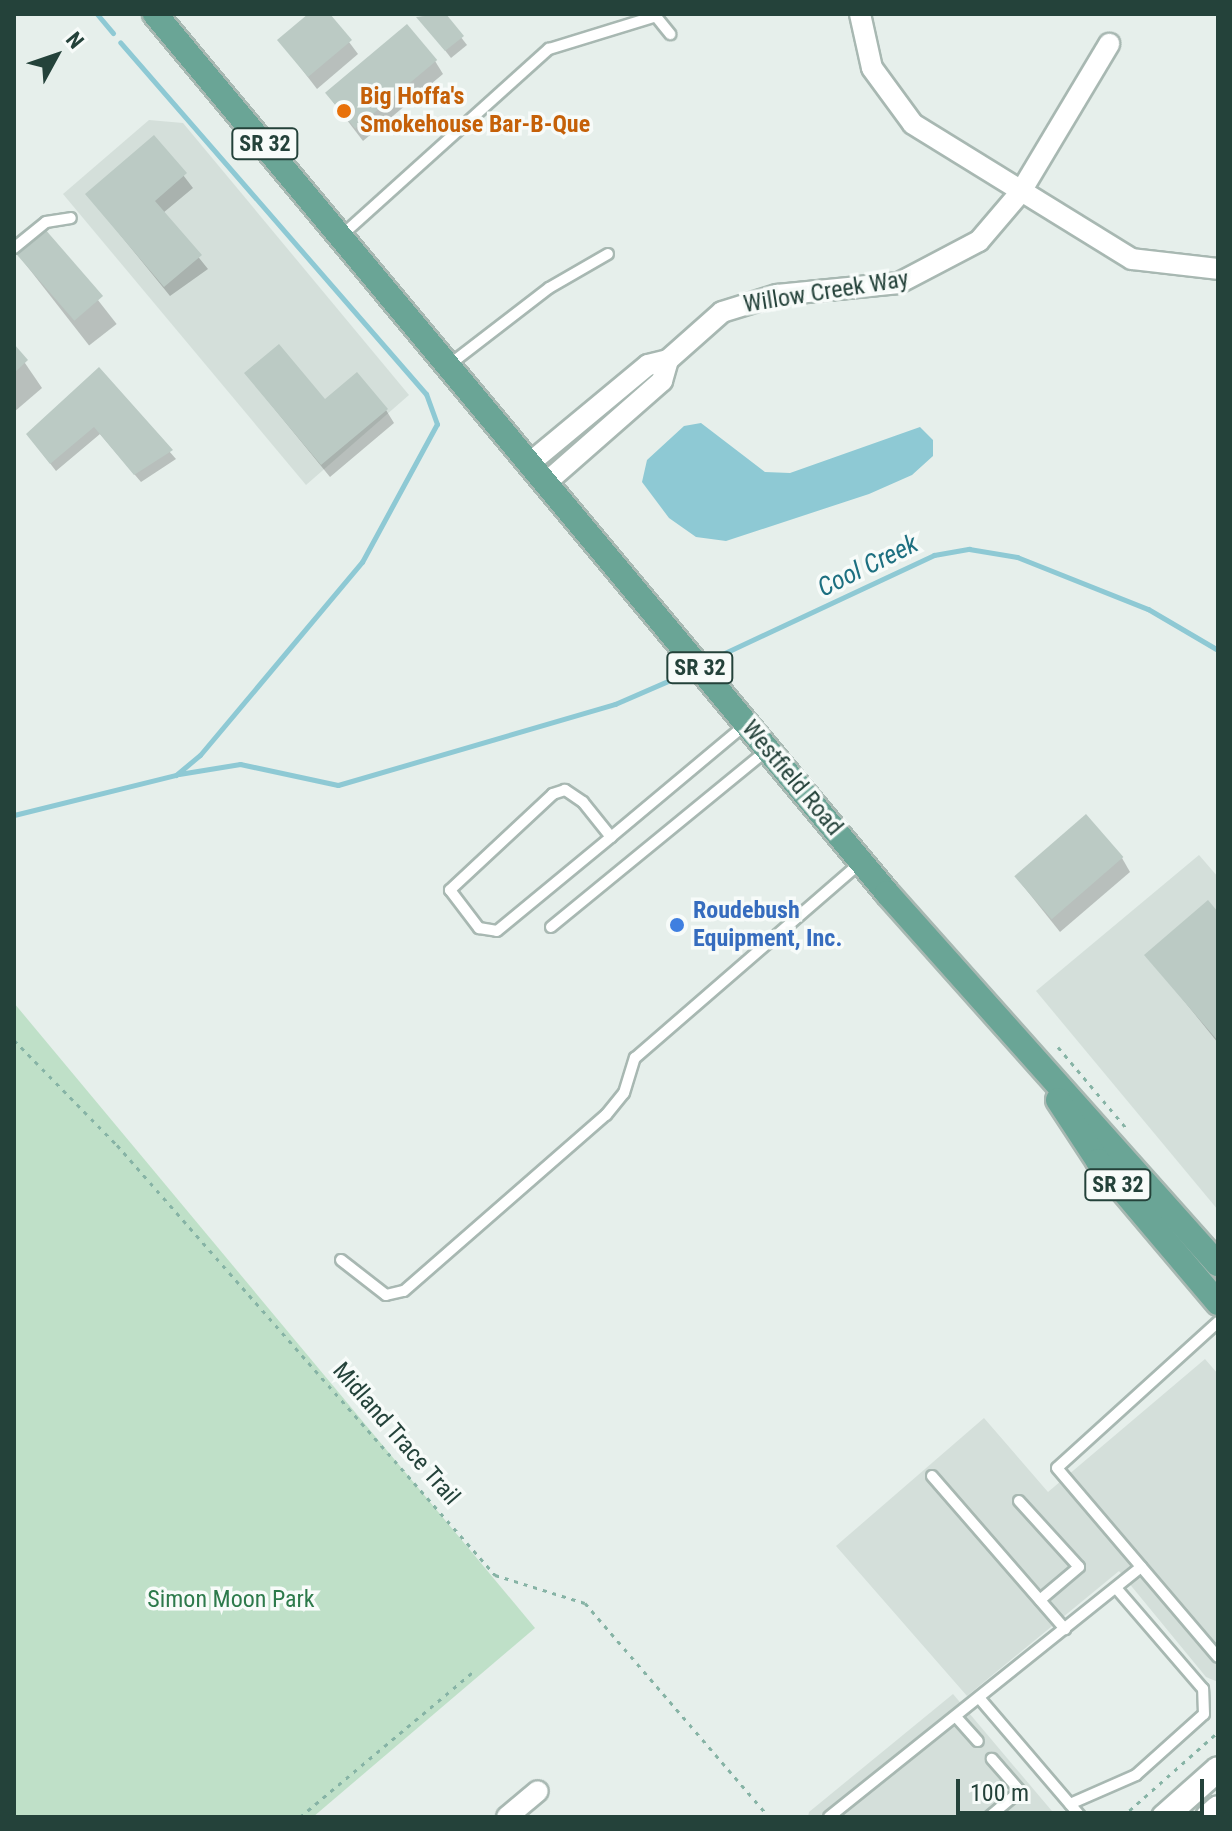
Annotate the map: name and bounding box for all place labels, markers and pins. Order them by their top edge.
place label: Big Hoffa's Smokehouse Bar-B-Que [360,83,590,139]
marker: Big Hoffa's Smokehouse Bar-B-Que [335,102,353,120]
place label: Roudebush Equipment, Inc. [693,897,842,953]
marker: Roudebush Equipment, Inc. [668,916,686,934]

